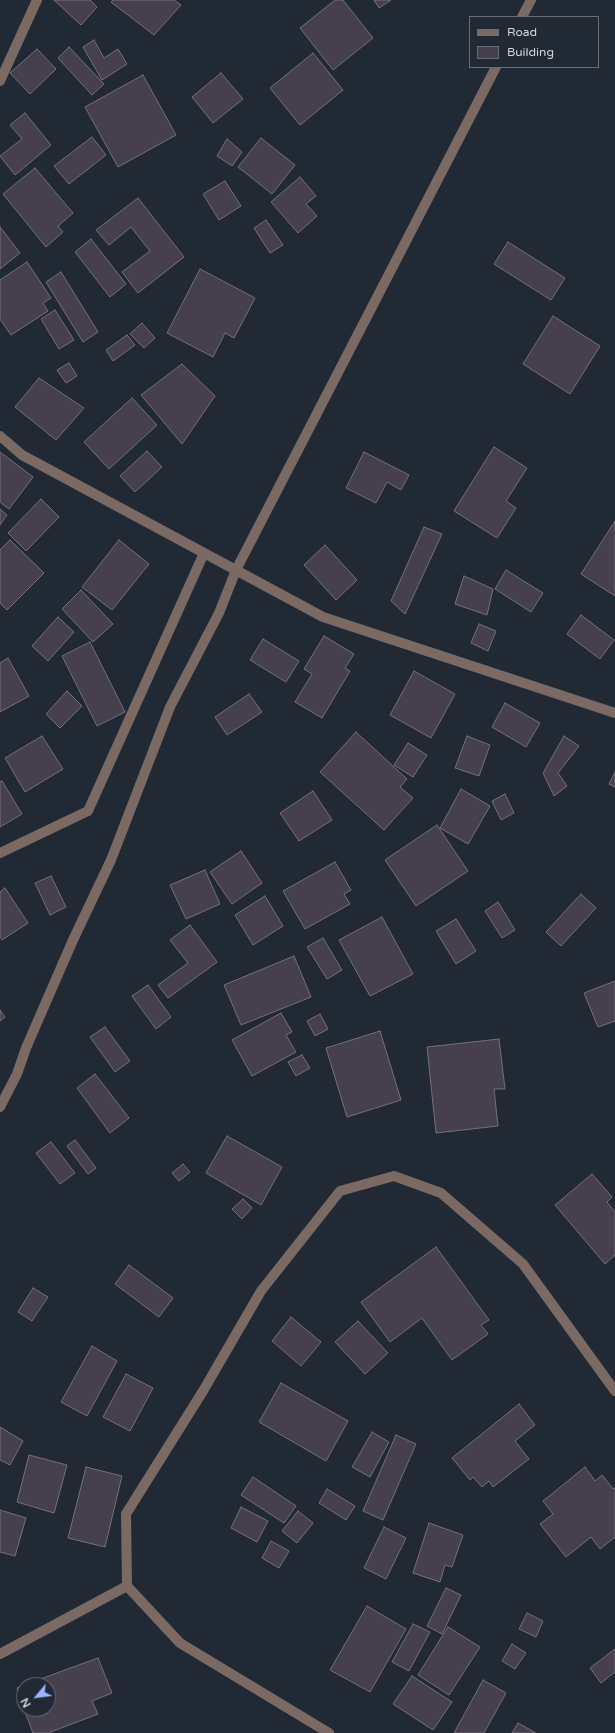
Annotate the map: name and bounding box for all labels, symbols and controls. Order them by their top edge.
legend [469,16,599,68]
text: Road [507,25,537,39]
text: Building [507,45,554,59]
north arrow [16,1677,56,1717]
text: N [18,1696,34,1710]

